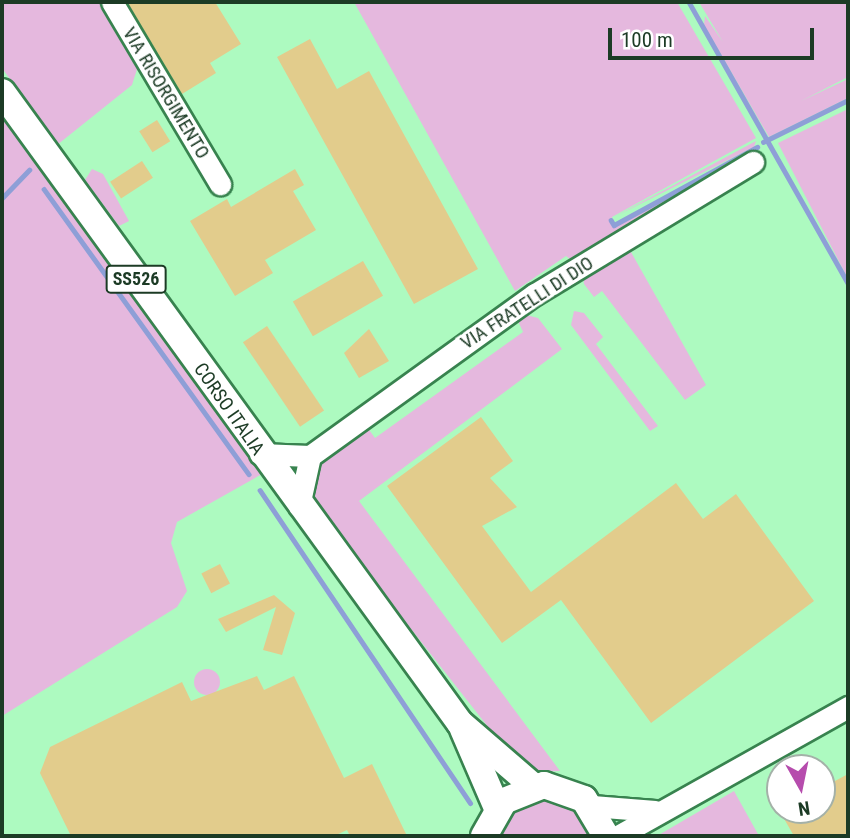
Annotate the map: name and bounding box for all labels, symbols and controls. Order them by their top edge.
scale bar [612,14,818,58]
street label: VIA RISORGIMENTO [118,23,214,163]
text: 100 m [621,28,673,52]
street label: VIA FRATELLI DI DIO [456,252,598,354]
road number: SS526 [104,264,168,293]
street label: CORSO ITALIA [189,358,269,460]
north arrow [766,754,836,824]
text: N [797,796,812,821]

